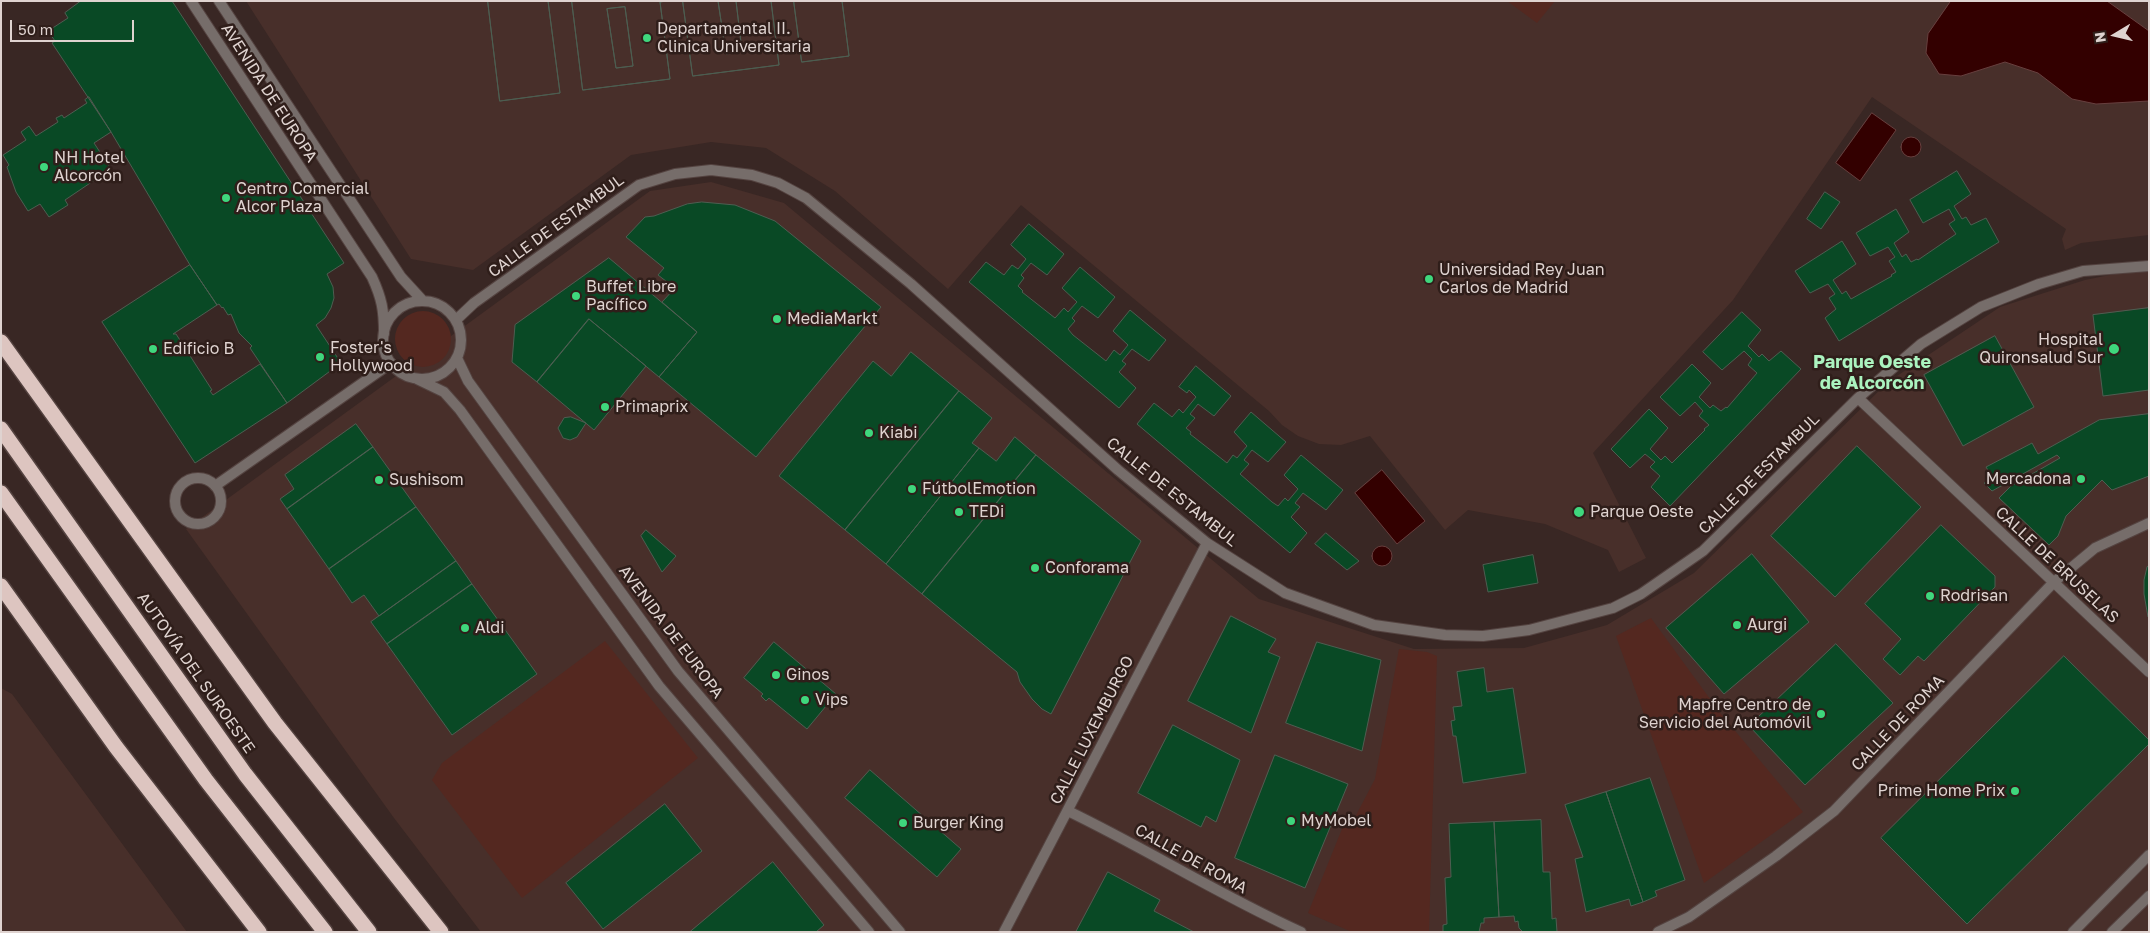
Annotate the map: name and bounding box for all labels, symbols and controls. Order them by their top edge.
scale bar [12,10,136,42]
north arrow [2090,10,2140,60]
place label: Departamental II. Clinica Universitaria [657,19,811,57]
text: 50 m [18,20,53,38]
street label: AVENIDA DE EUROPA [217,20,321,166]
text: N [2090,31,2109,44]
marker: Departamental II. Clinica Universitaria [641,32,653,44]
place label: NH Hotel Alcorcón [54,148,125,186]
marker: NH Hotel Alcorcón [38,161,50,173]
street label: CALLE DE ESTAMBUL [485,170,627,282]
place label: Centro Comercial Alcor Plaza [236,179,369,217]
marker: Centro Comercial Alcor Plaza [220,192,232,204]
place label: Universidad Rey Juan Carlos de Madrid [1439,260,1605,298]
marker: Universidad Rey Juan Carlos de Madrid [1423,273,1435,285]
place label: Buffet Libre Pacífico [586,277,676,315]
marker: Buffet Libre Pacífico [570,290,582,302]
place label: MediaMarkt [787,309,878,329]
marker: MediaMarkt [771,313,783,325]
place label: Hospital Quironsalud Sur [1979,330,2103,368]
place label: Foster's Hollywood [330,338,413,376]
place label: Edificio B [163,339,234,359]
marker: Hospital Quironsalud Sur [2107,342,2121,356]
marker: Edificio B [147,343,159,355]
marker: Foster's Hollywood [314,351,326,363]
district label: Parque Oeste de Alcorcón [1813,351,1931,394]
place label: Primaprix [615,397,688,417]
marker: Primaprix [599,401,611,413]
street label: CALLE DE ESTAMBUL [1695,410,1823,538]
place label: Kiabi [879,423,917,443]
marker: Kiabi [863,427,875,439]
street label: CALLE DE ESTAMBUL [1103,433,1241,551]
place label: Mercadona [1986,469,2071,489]
place label: Sushisom [389,470,464,490]
marker: Mercadona [2075,473,2087,485]
marker: Sushisom [373,474,385,486]
place label: FútbolEmotion [922,479,1036,499]
marker: FútbolEmotion [906,483,918,495]
place label: TEDi [969,502,1004,522]
place label: Parque Oeste [1590,502,1694,522]
street label: CALLE DE BRUSELAS [1991,503,2123,627]
marker: Parque Oeste [1572,505,1586,519]
marker: TEDi [953,506,965,518]
place label: Conforama [1045,558,1129,578]
street label: AVENIDA DE EUROPA [615,562,727,702]
marker: Conforama [1029,562,1041,574]
place label: Rodrisan [1940,586,2008,606]
street label: AUTOVÍA DEL SUROESTE [133,589,259,757]
marker: Rodrisan [1924,590,1936,602]
place label: Aurgi [1747,615,1787,635]
place label: Aldi [475,618,504,638]
marker: Aurgi [1731,619,1743,631]
marker: Aldi [459,622,471,634]
street label: CALLE LUXEMBURGO [1046,653,1138,807]
place label: Ginos [786,665,829,685]
marker: Ginos [770,669,782,681]
street label: CALLE DE ROMA [1848,671,1948,775]
place label: Vips [815,690,848,710]
marker: Vips [799,694,811,706]
place label: Mapfre Centro de Servicio del Automóvil [1639,695,1811,733]
marker: Mapfre Centro de Servicio del Automóvil [1815,708,1827,720]
place label: Prime Home Prix [1878,781,2005,801]
marker: Prime Home Prix [2009,785,2021,797]
place label: MyMobel [1301,811,1371,831]
place label: Burger King [913,813,1004,833]
marker: MyMobel [1285,815,1297,827]
marker: Burger King [897,817,909,829]
street label: CALLE DE ROMA [1131,820,1251,898]

